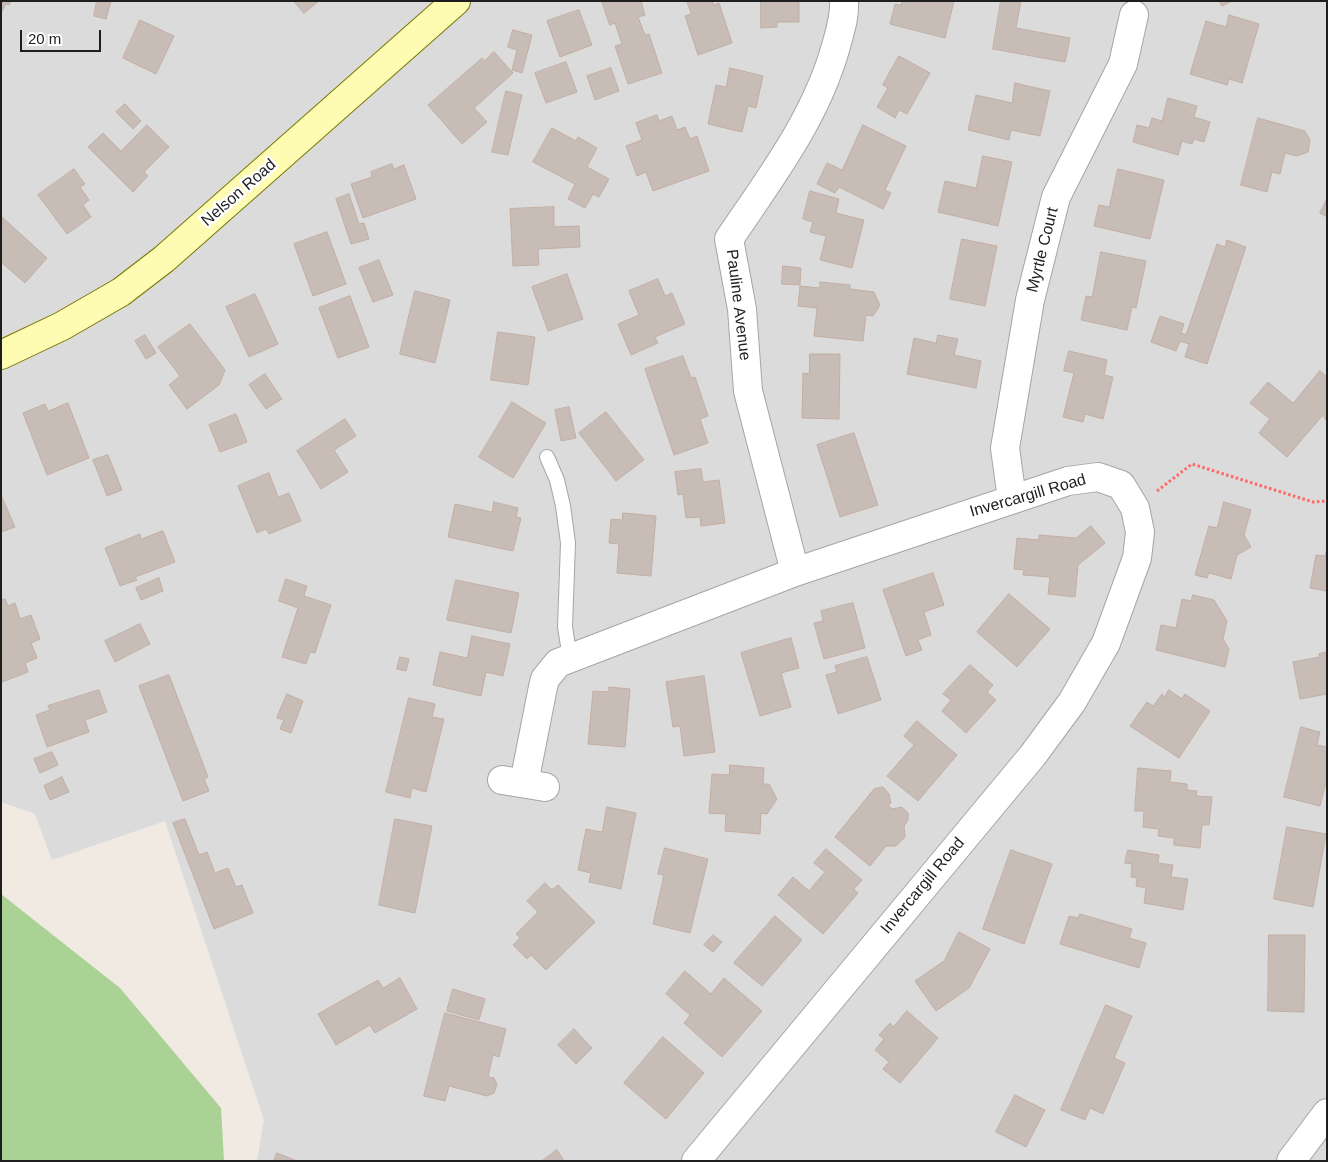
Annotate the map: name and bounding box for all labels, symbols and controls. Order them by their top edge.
scale bar [22,20,104,52]
text: 20 m [28,30,61,47]
street label: Nelson Road [198,155,280,231]
street label: Myrtle Court [1023,205,1063,295]
street label: Pauline Avenue [722,248,754,362]
street label: Invercargill Road [968,470,1088,522]
street label: Invercargill Road [877,834,969,938]

